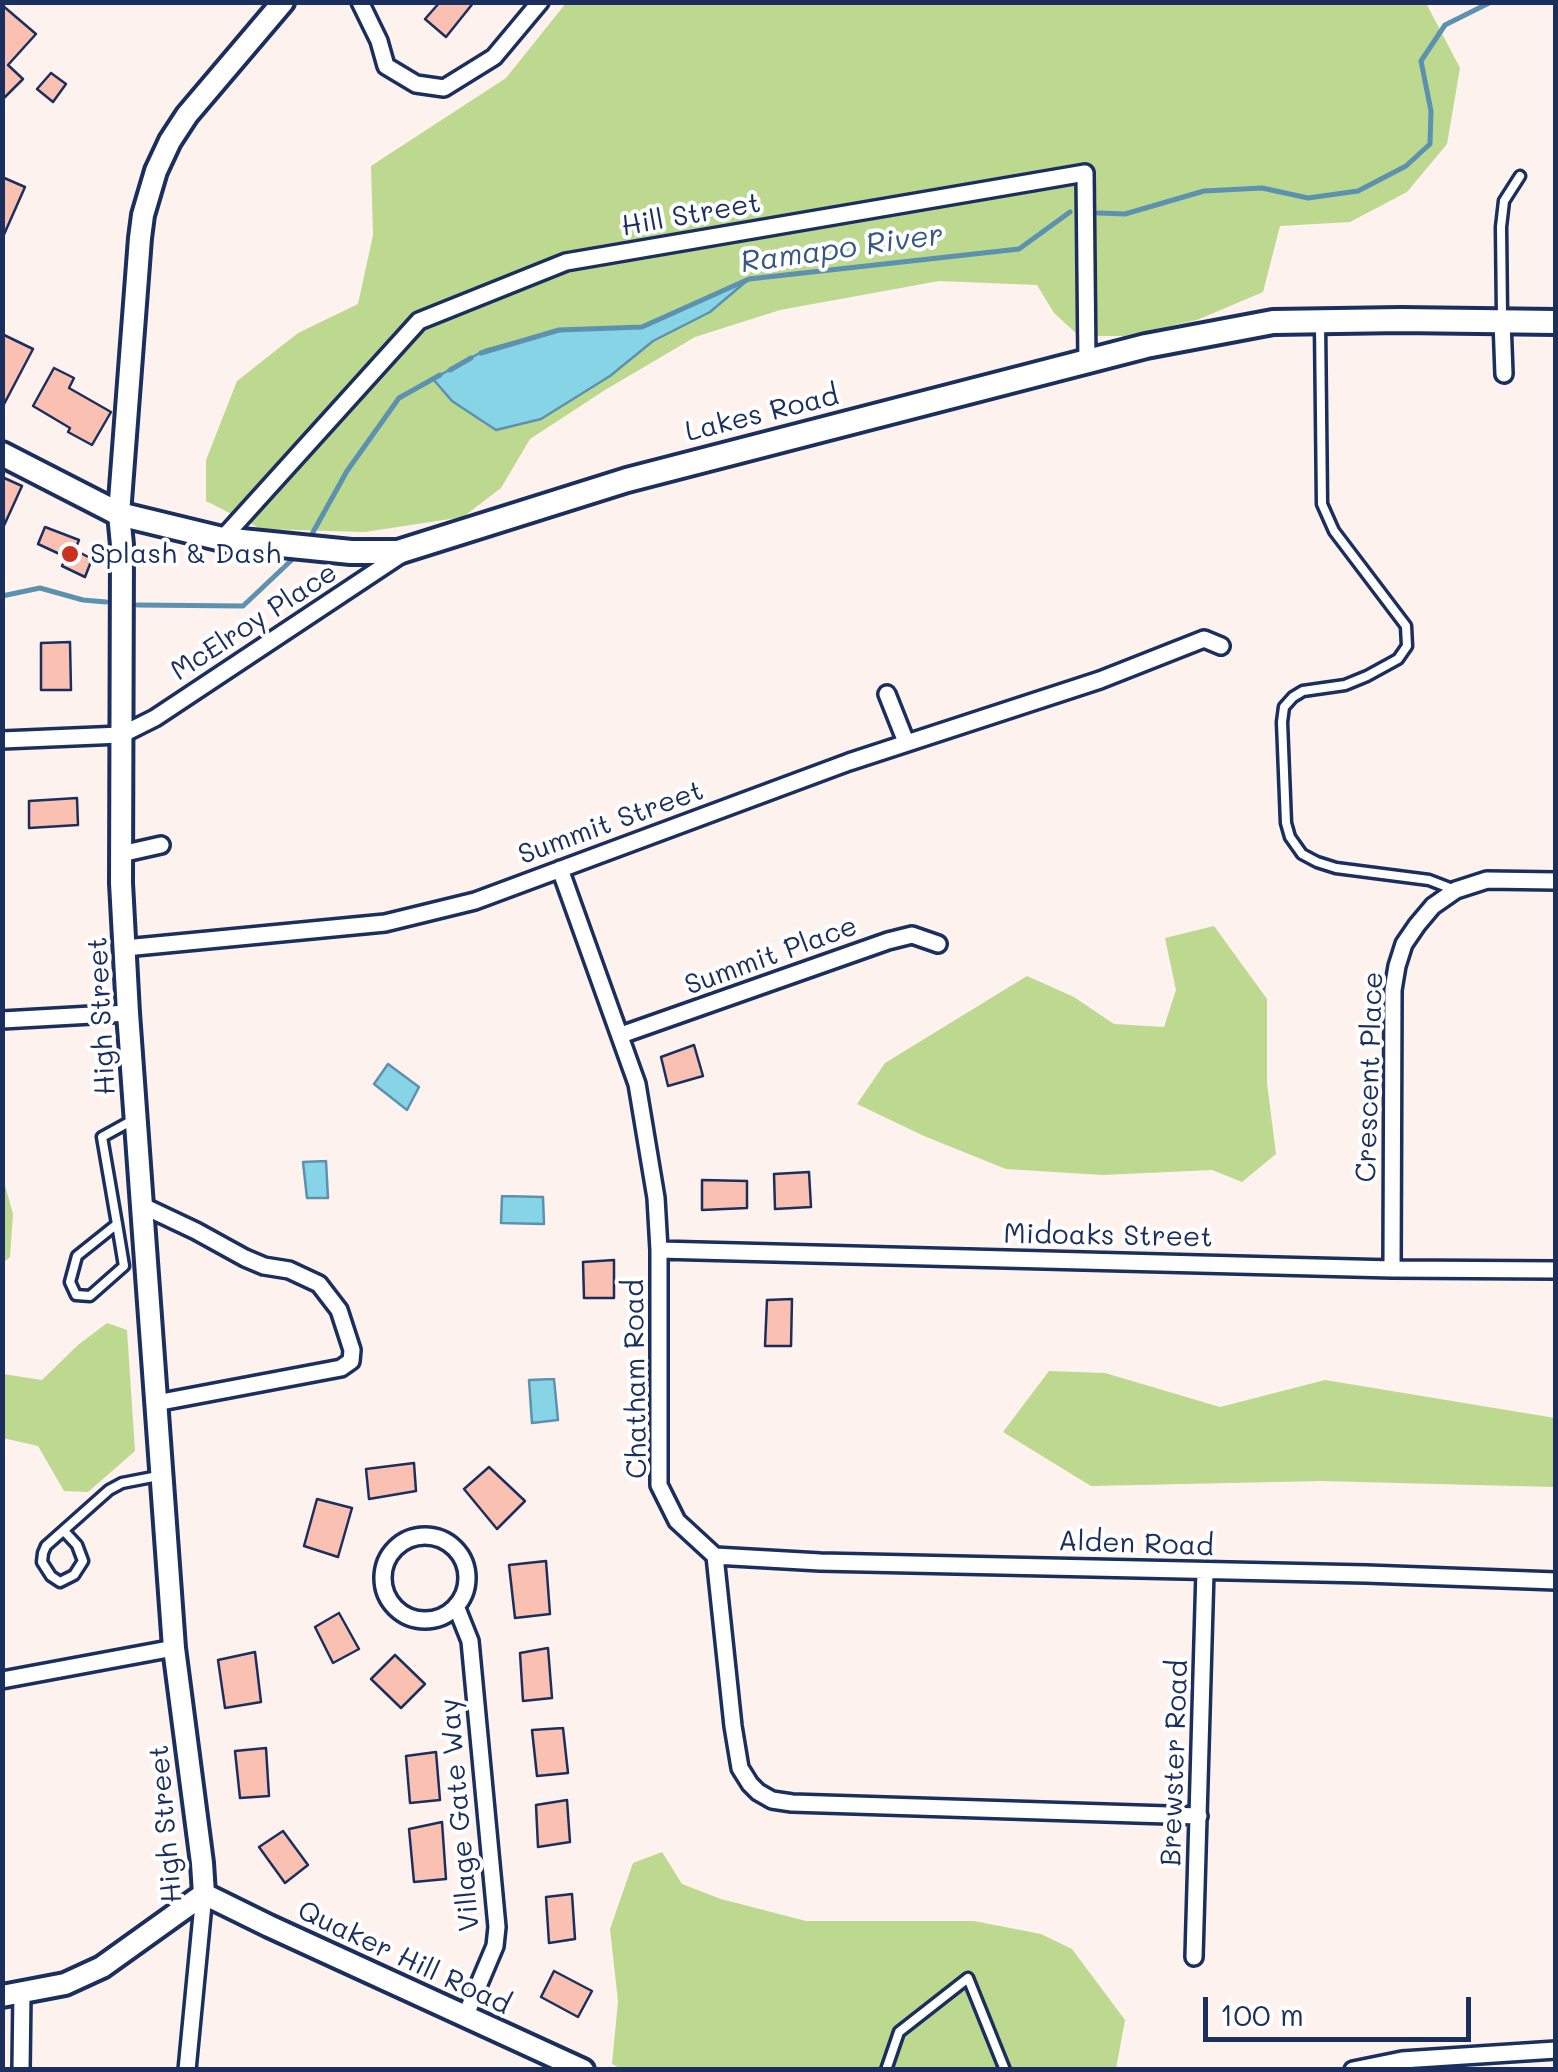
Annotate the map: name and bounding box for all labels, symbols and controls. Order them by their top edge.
street label: Hill Street [619,186,763,244]
water label: Ramapo River [738,217,946,281]
street label: Lakes Road [682,379,842,449]
place label: Splash & Dash [90,537,281,571]
marker: Splash & Dash [59,543,81,565]
street label: McElroy Place [165,556,343,688]
street label: Summit Street [514,774,708,872]
street label: Summit Place [680,909,862,1003]
street label: High Street [81,936,123,1096]
street label: Crescent Place [1350,971,1390,1183]
street label: Midoaks Street [1003,1217,1213,1255]
street label: Chatham Road [617,1279,655,1479]
street label: Alden Road [1058,1524,1214,1564]
street label: Brewster Road [1155,1659,1195,1867]
street label: Village Gate Way [433,1697,487,1933]
street label: High Street [142,1744,190,1904]
street label: Quaker Hill Road [292,1894,516,2022]
scale bar [1208,1977,1476,2039]
text: 100 m [1220,1994,1304,2034]

